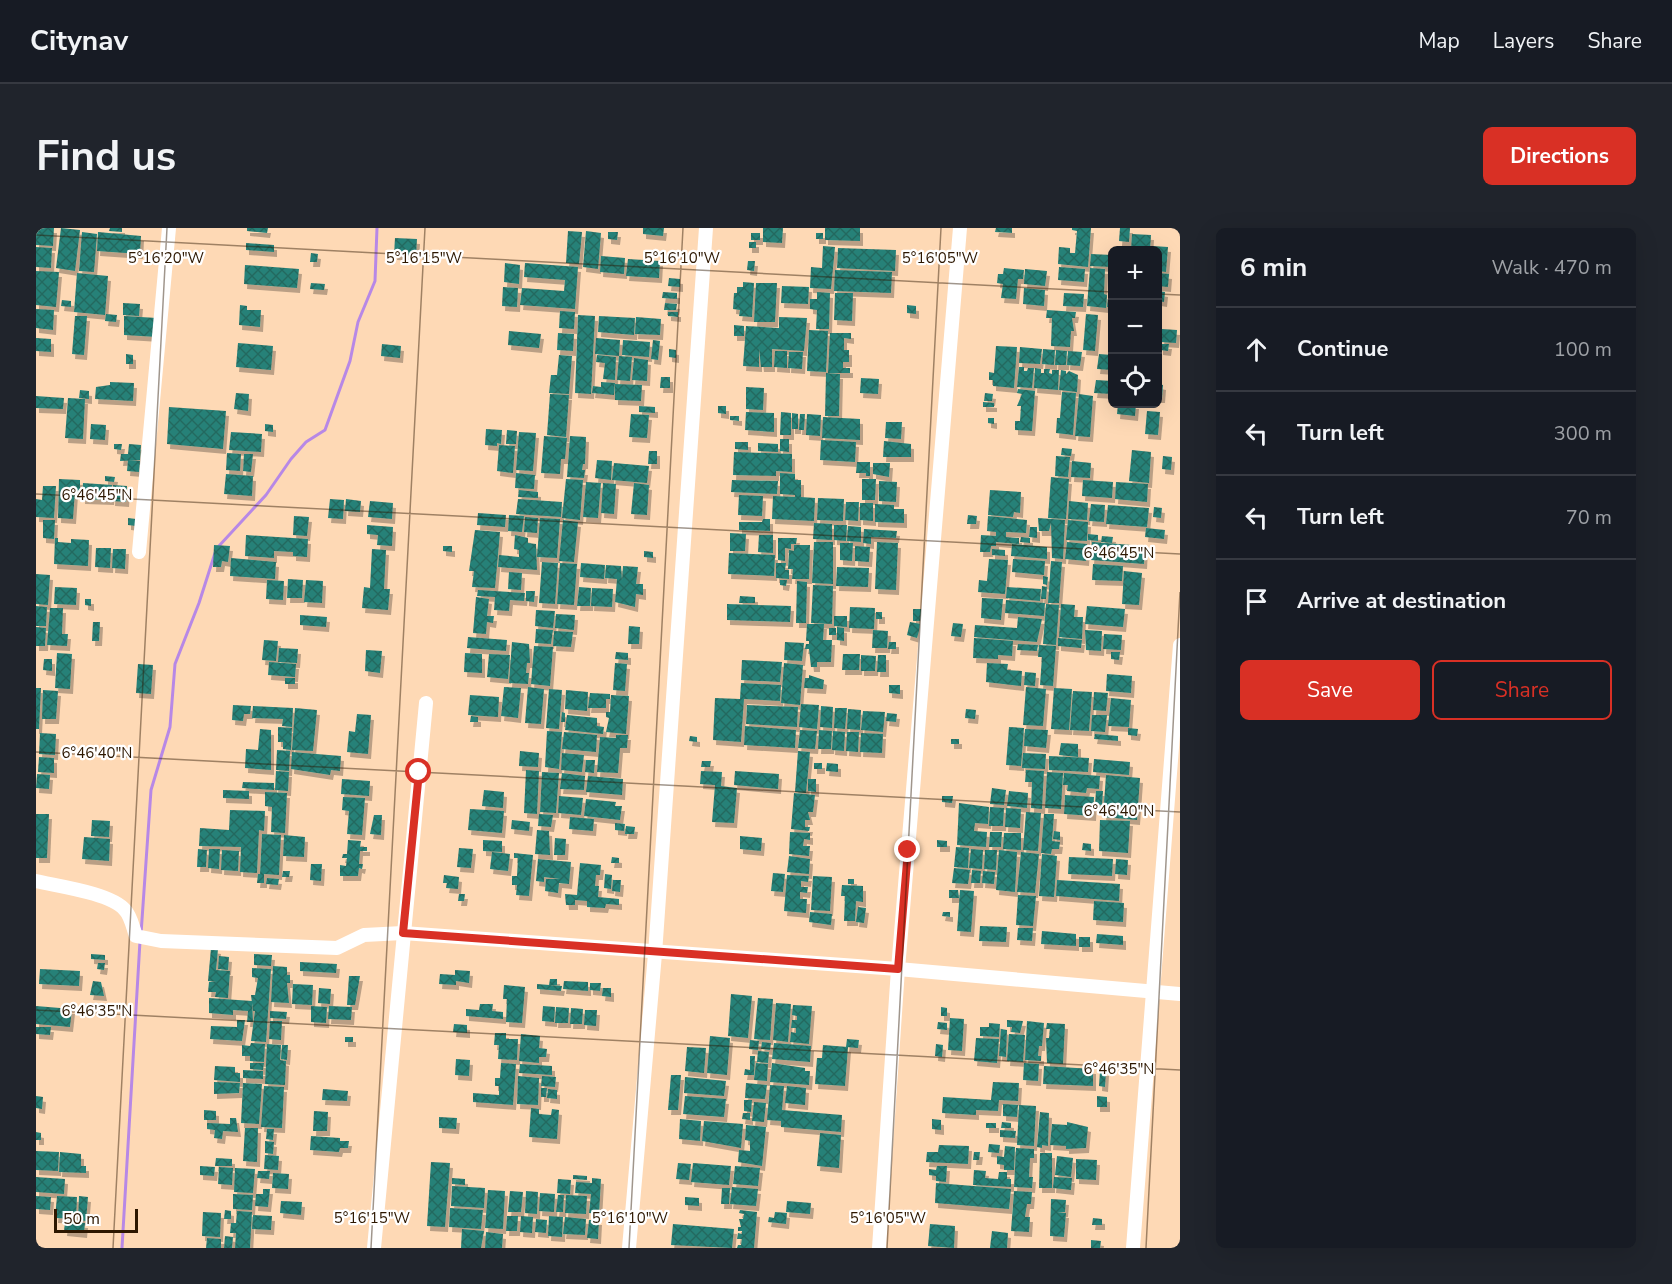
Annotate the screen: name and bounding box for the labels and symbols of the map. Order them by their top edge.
text: 5°16'20"W [128,248,205,268]
text: 5°16'15"W [386,248,463,268]
text: 5°16'10"W [644,248,721,268]
text: 5°16'05"W [902,248,979,268]
text: 6°46'45"N [62,485,132,505]
text: 6°46'45"N [1084,543,1154,563]
text: 6°46'40"N [62,743,132,763]
route start [405,758,431,784]
text: 6°46'40"N [1084,801,1154,821]
route end [894,836,920,862]
text: 6°46'35"N [62,1001,132,1021]
text: 6°46'35"N [1084,1059,1154,1079]
scale bar [54,1206,138,1234]
text: 5°16'15"W [334,1208,411,1228]
text: 5°16'10"W [592,1208,669,1228]
text: 5°16'05"W [850,1208,927,1228]

